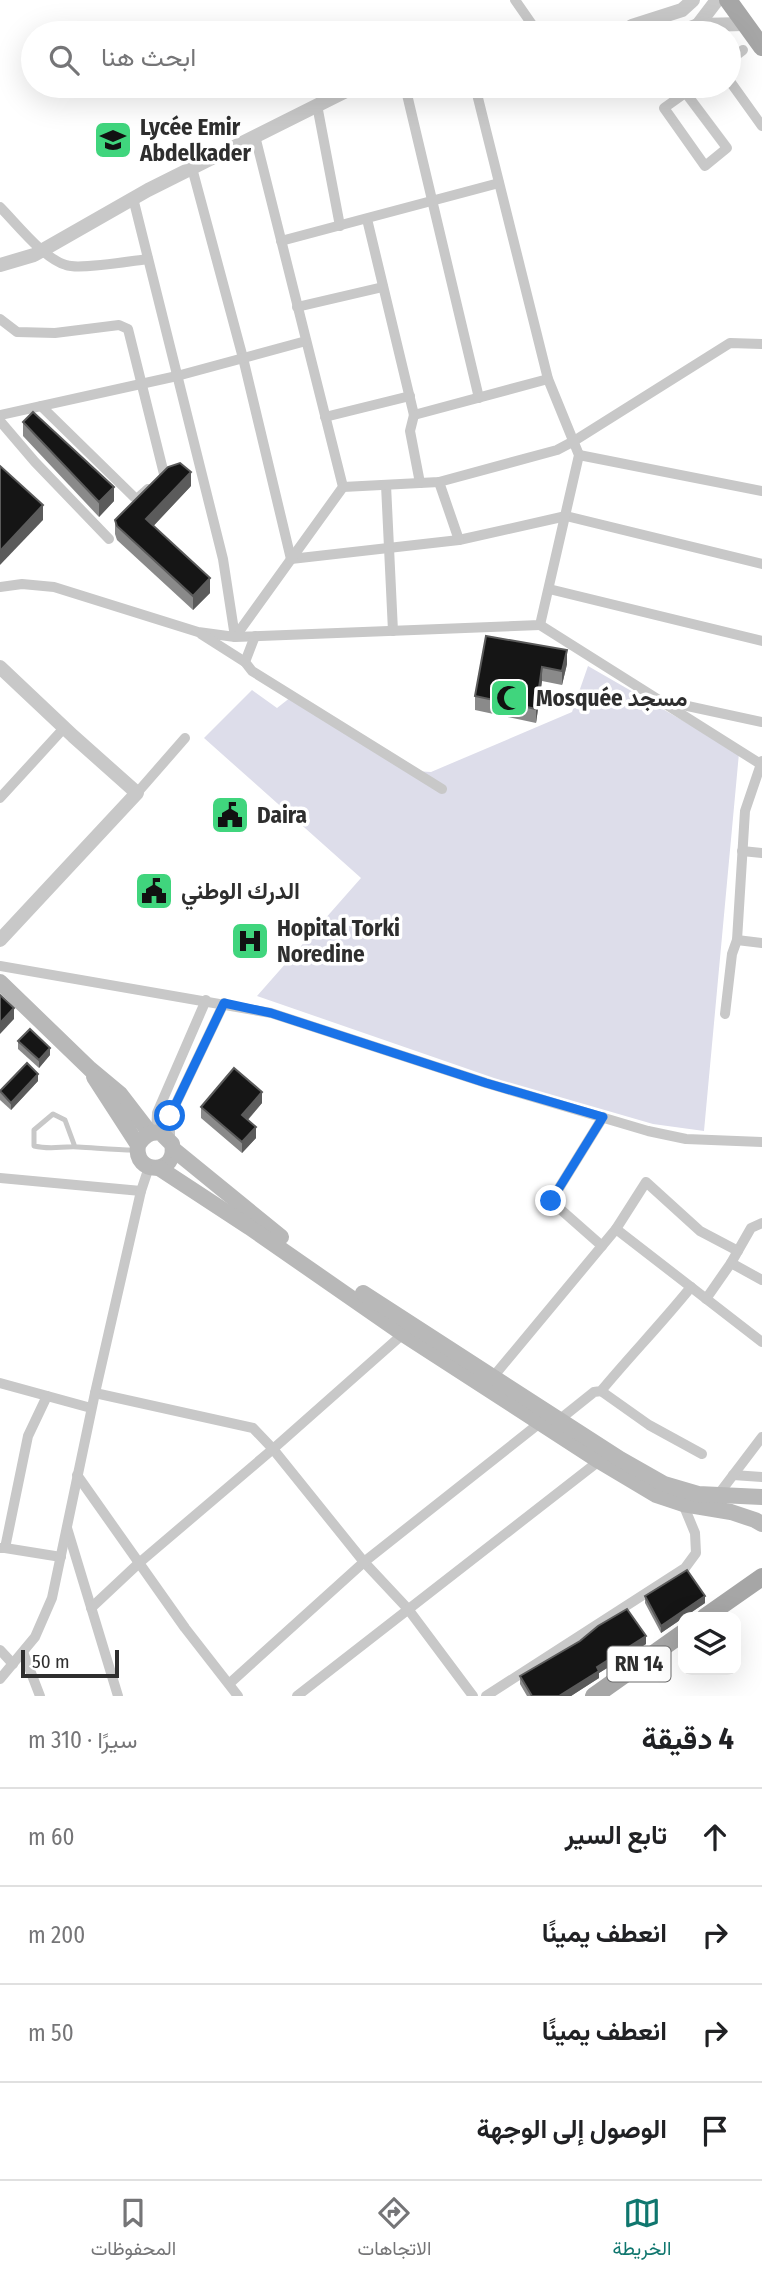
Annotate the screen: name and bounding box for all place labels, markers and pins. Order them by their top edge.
place label: Lycée Emir Abdelkader [139,113,251,167]
school or university icon: Lycée Emir Abdelkader [92,119,134,161]
mosque icon: Mosquée مسجد [488,677,530,719]
place label: Mosquée مسجد [536,684,688,712]
public building icon: Daira [209,794,251,836]
place label: Daira [257,801,307,829]
public building icon: الدرك الوطني [133,870,175,912]
place label: الدرك الوطني [181,877,300,911]
place label: Hopital Torki Noredine [277,914,400,968]
hospital icon: Hopital Torki Noredine [229,920,271,962]

